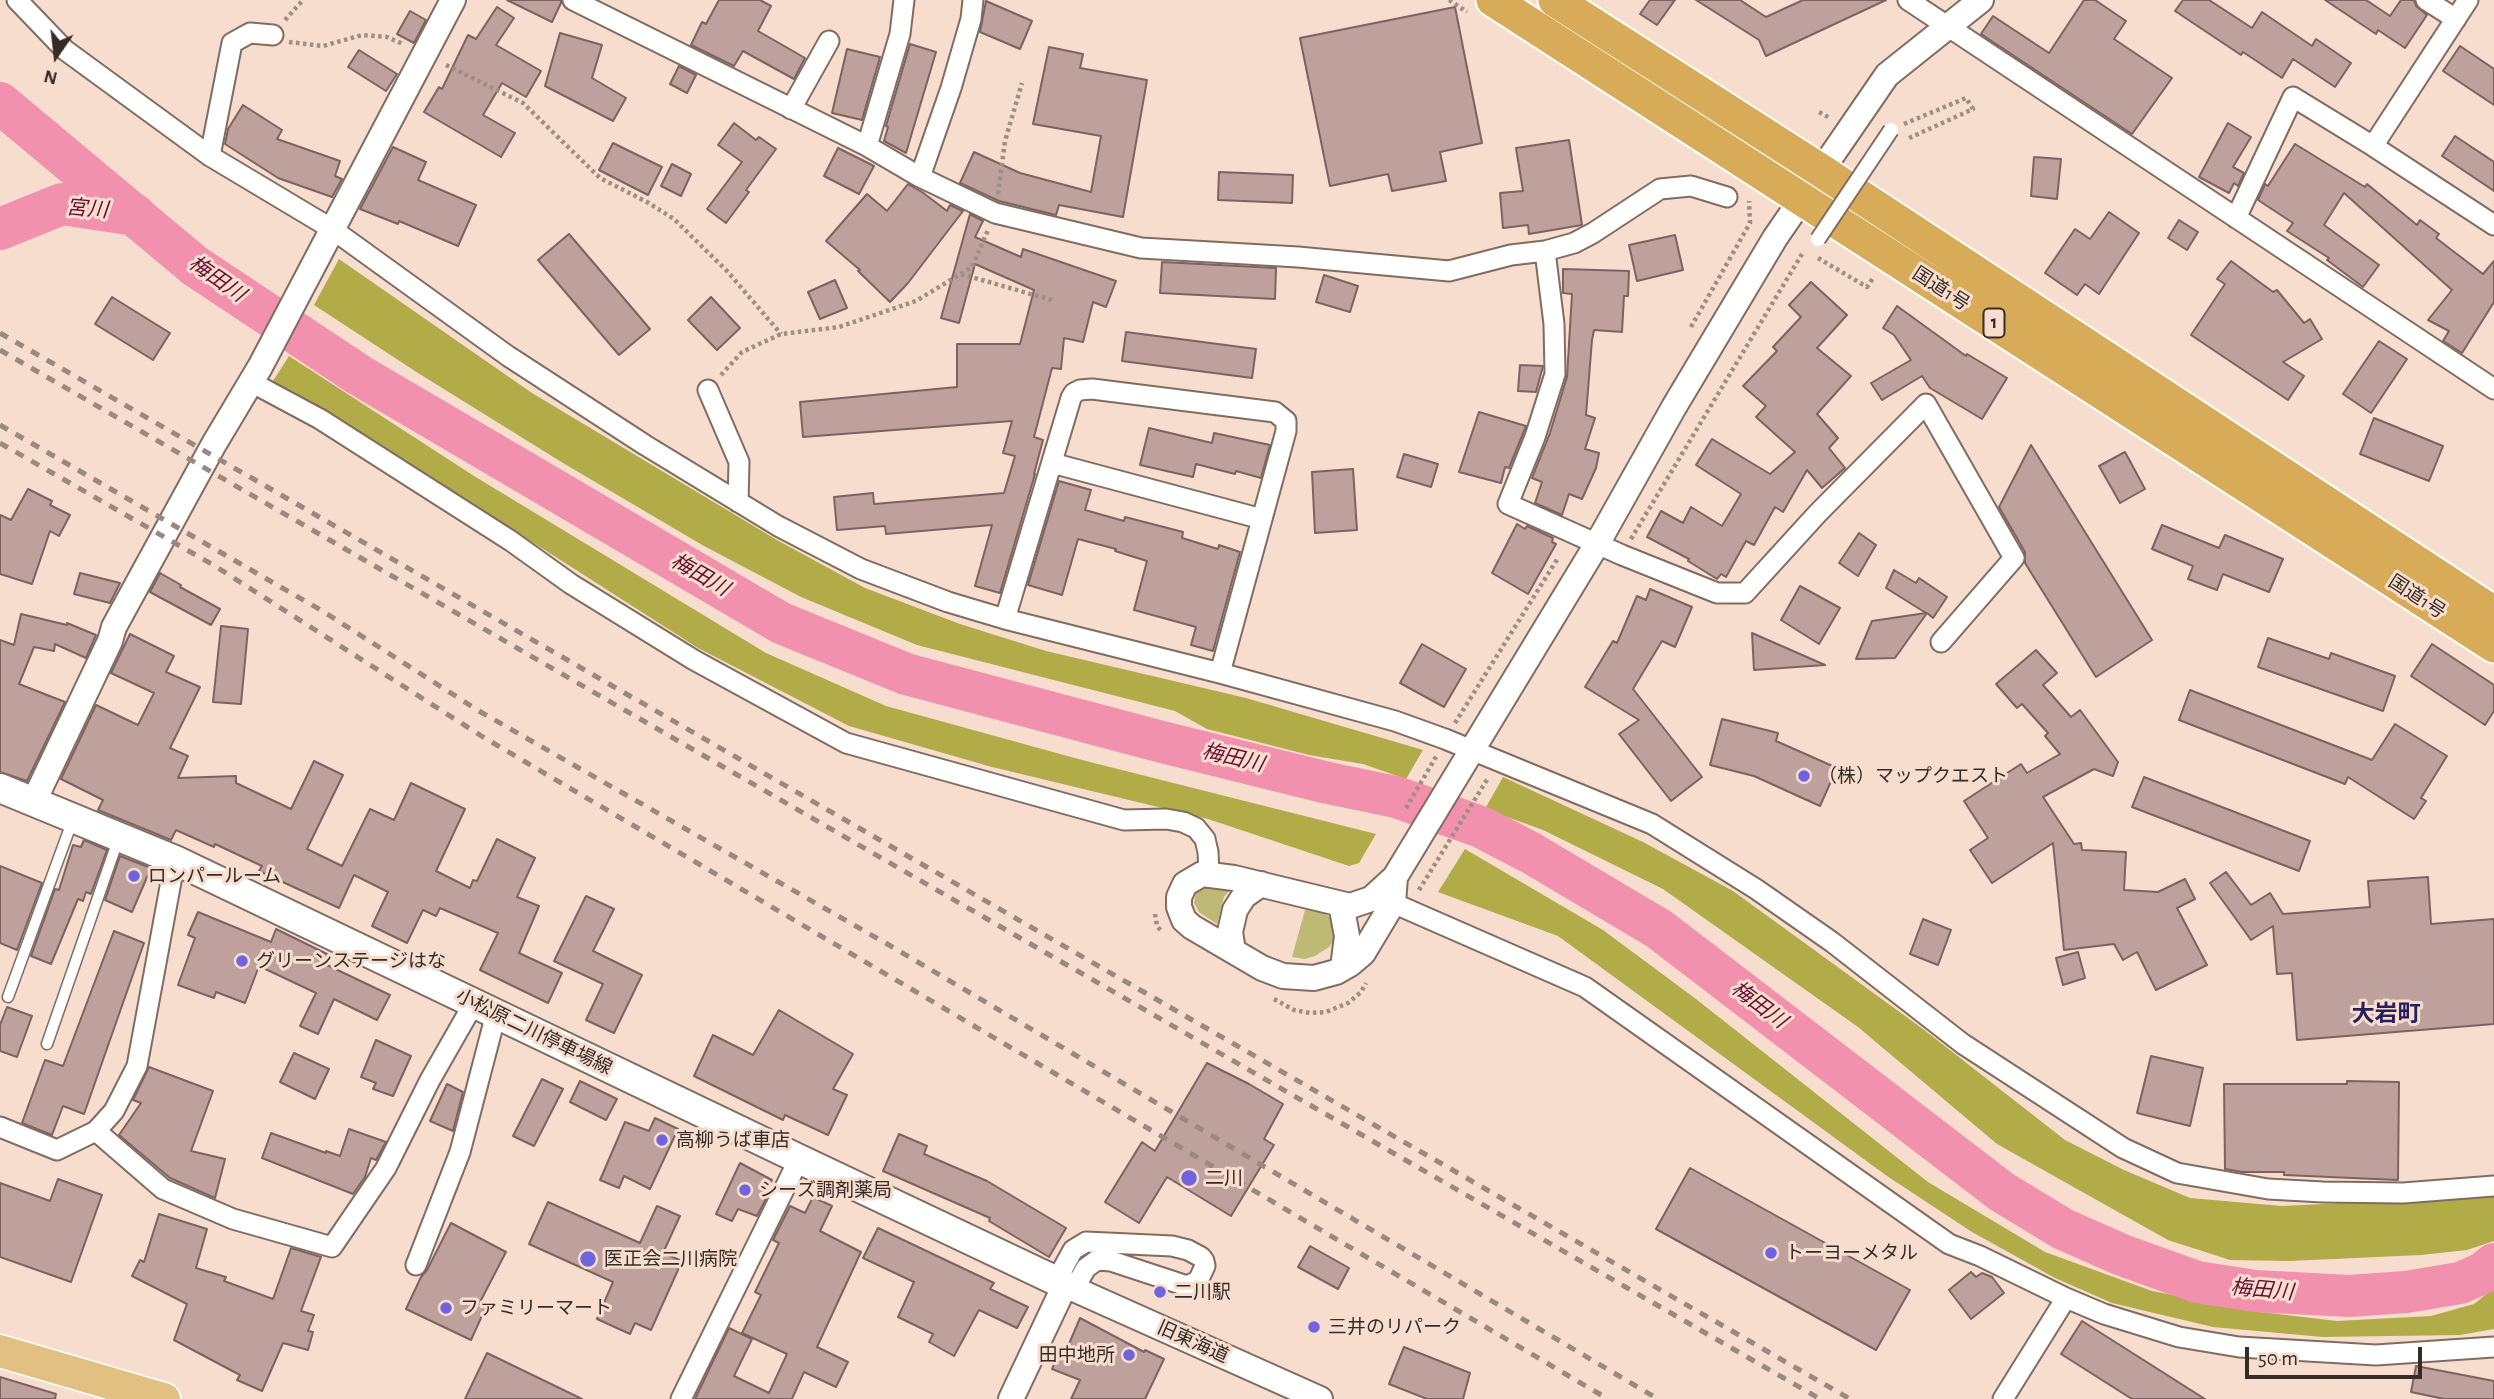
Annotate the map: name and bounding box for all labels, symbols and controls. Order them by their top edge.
north arrow [21,21,91,91]
text: N [42,66,60,88]
water label: 宮川 [65,195,109,223]
water label: 梅田川 [184,251,250,307]
street label: 国道1号 [1908,262,1974,316]
road number: 1 [1983,309,2004,338]
water label: 梅田川 [666,548,734,602]
street label: 国道1号 [2384,570,2450,624]
water label: 梅田川 [1199,739,1267,777]
place label: （株）マップクエスト [1818,765,2008,787]
marker: （株）マップクエスト [1796,768,1812,784]
place label: ロンパールーム [148,865,281,887]
marker: ロンパールーム [126,868,142,884]
place label: グリーンステージはな [256,950,446,972]
marker: グリーンステージはな [234,953,250,969]
water label: 梅田川 [1726,976,1792,1034]
street label: 小松原二川停車場線 [452,984,616,1080]
district label: 大岩町 [2352,1000,2420,1028]
place label: 高柳うば車店 [676,1129,790,1151]
marker: 高柳うば車店 [654,1132,670,1148]
place label: 二川 [1205,1167,1243,1189]
marker: 二川 [1179,1168,1199,1188]
place label: シーズ調剤薬局 [759,1179,892,1201]
marker: シーズ調剤薬局 [737,1182,753,1198]
place label: トーヨーメタル [1785,1242,1918,1264]
marker: トーヨーメタル [1763,1245,1779,1261]
place label: 医正会二川病院 [604,1248,737,1270]
marker: 医正会二川病院 [578,1249,598,1269]
water label: 梅田川 [2230,1275,2294,1305]
place label: 二川駅 [1174,1281,1231,1303]
marker: 二川駅 [1152,1284,1168,1300]
place label: ファミリーマート [460,1297,612,1319]
marker: ファミリーマート [438,1300,454,1316]
street label: 旧東海道 [1154,1316,1232,1368]
place label: 三井のリパーク [1328,1316,1461,1338]
marker: 三井のリパーク [1306,1319,1322,1335]
scale bar [2249,1332,2426,1376]
place label: 田中地所 [1039,1344,1115,1366]
marker: 田中地所 [1121,1347,1137,1363]
text: 50 m [2258,1348,2298,1369]

